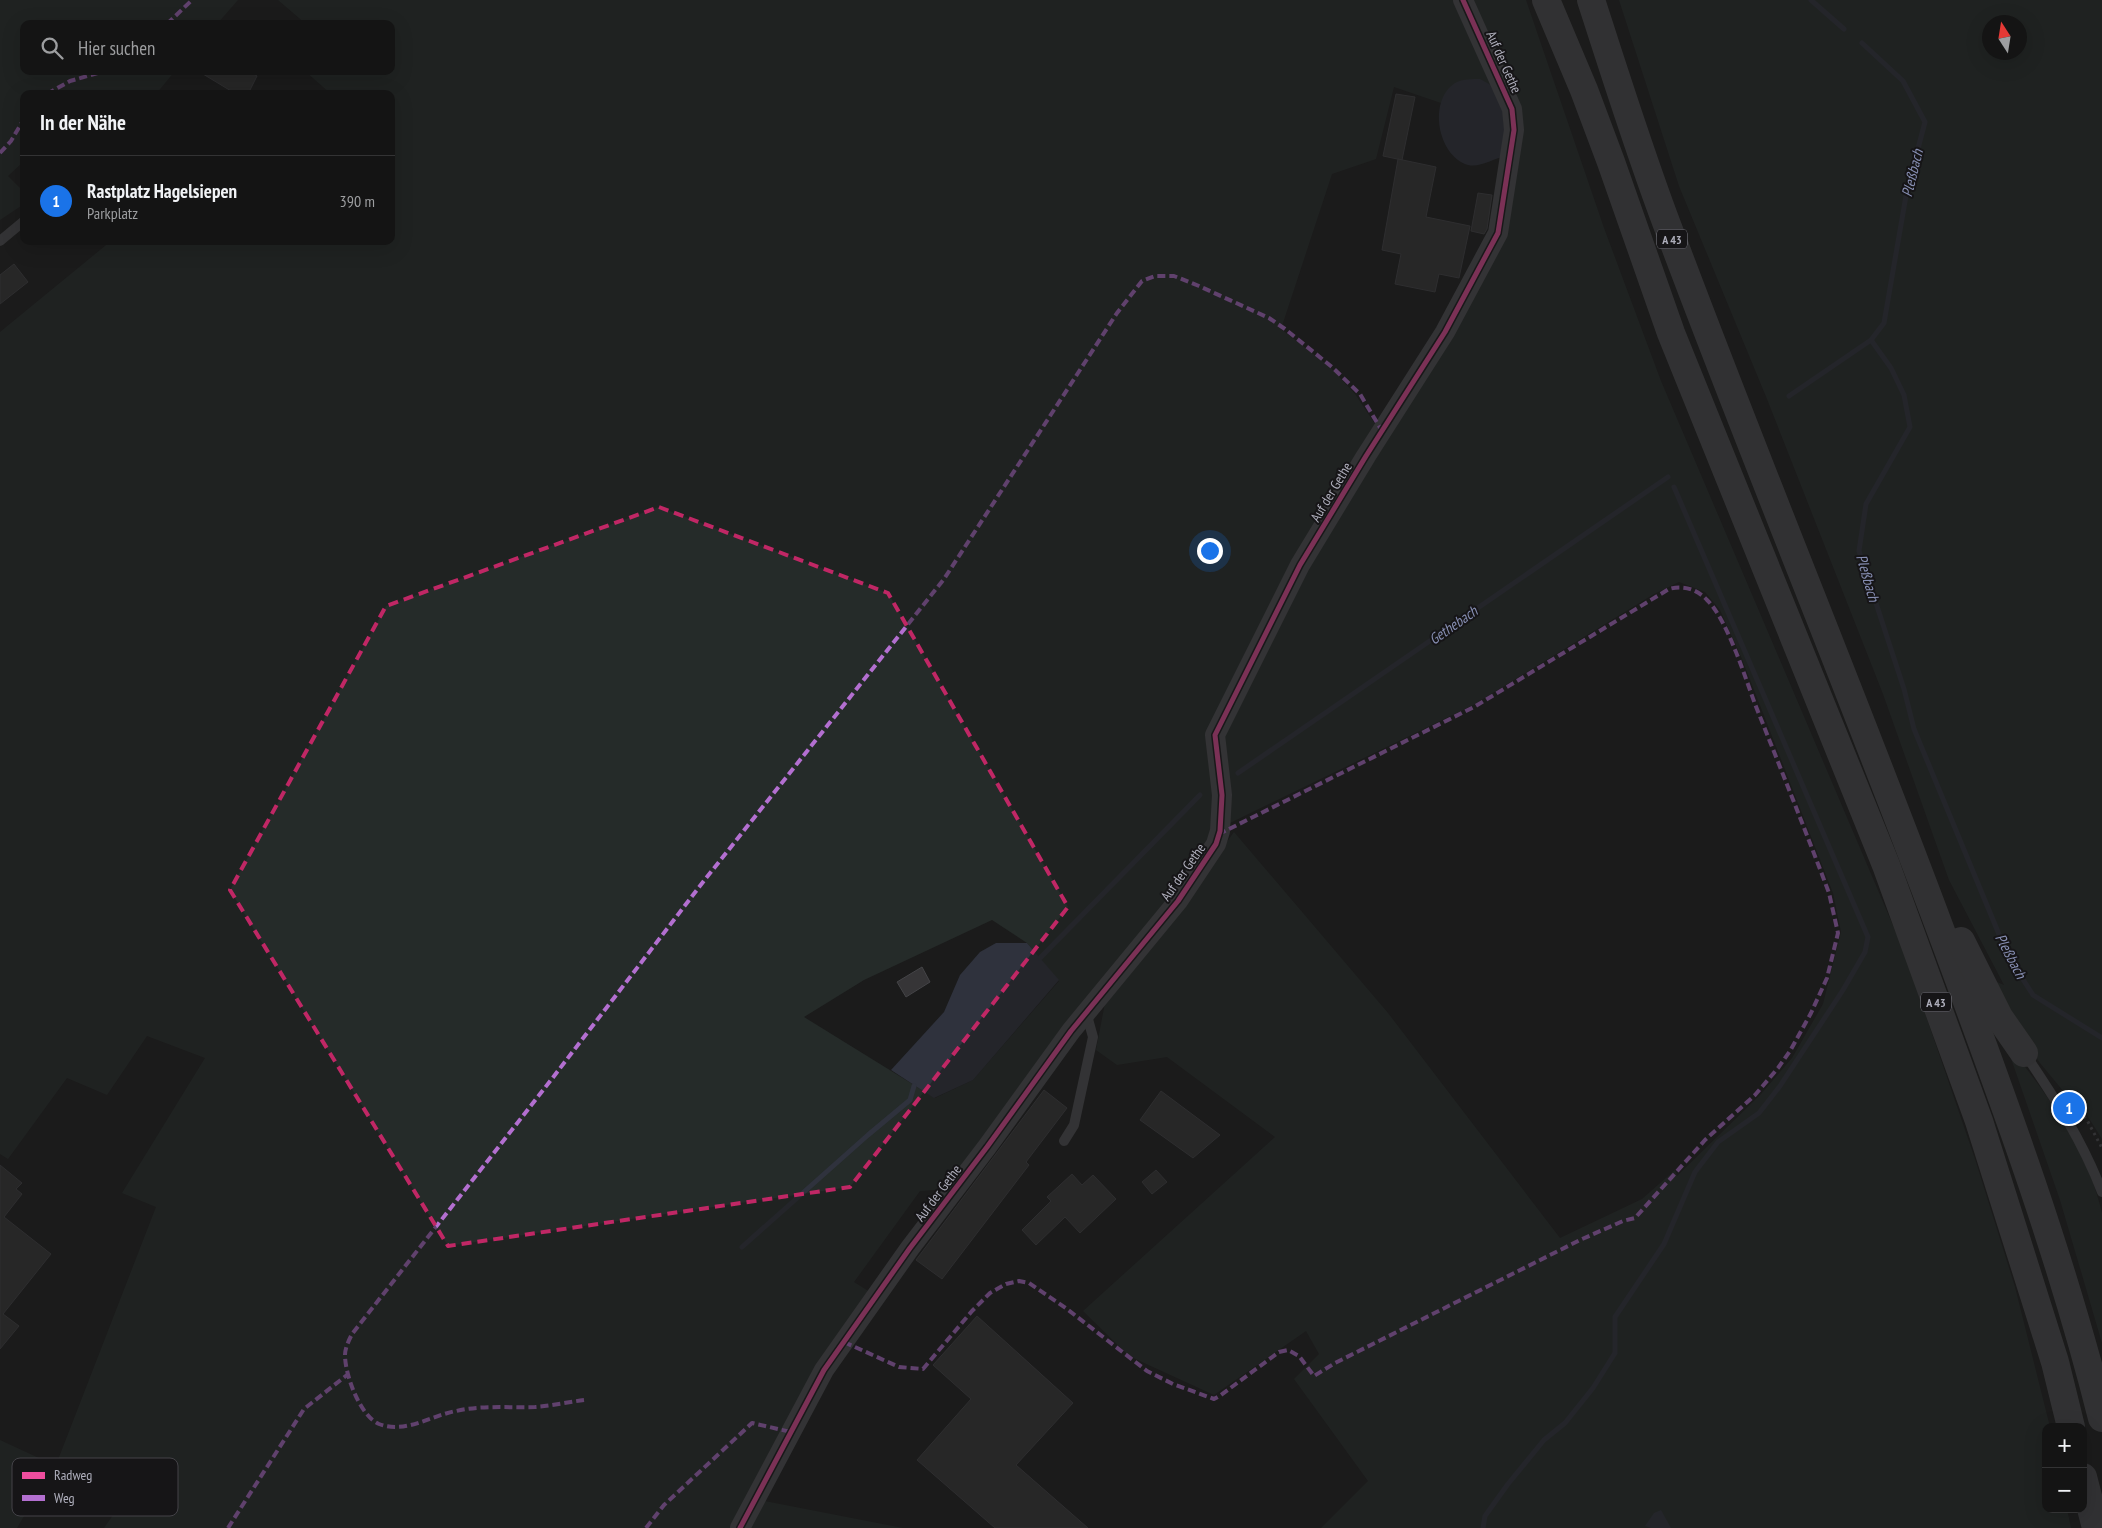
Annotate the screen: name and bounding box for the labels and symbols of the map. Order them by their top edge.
north arrow [1982,15,2027,60]
street label: Auf der Gethe [1482,28,1526,96]
water label: Pleßbach [1897,146,1927,199]
road number: A 43 [1657,230,1687,248]
street label: Auf der Gethe [1306,459,1356,525]
your location [1197,538,1223,564]
water label: Pleßbach [1852,552,1884,605]
water label: Gethebach [1425,601,1482,649]
street label: Auf der Gethe [1157,839,1210,904]
water label: Pleßbach [1991,930,2031,983]
road number: A 43 [1921,992,1951,1012]
pin: 1 [2053,1089,2085,1127]
street label: Auf der Gethe [911,1161,965,1225]
legend [12,1458,178,1516]
text: Radweg [54,1466,92,1484]
text: Weg [54,1489,75,1507]

